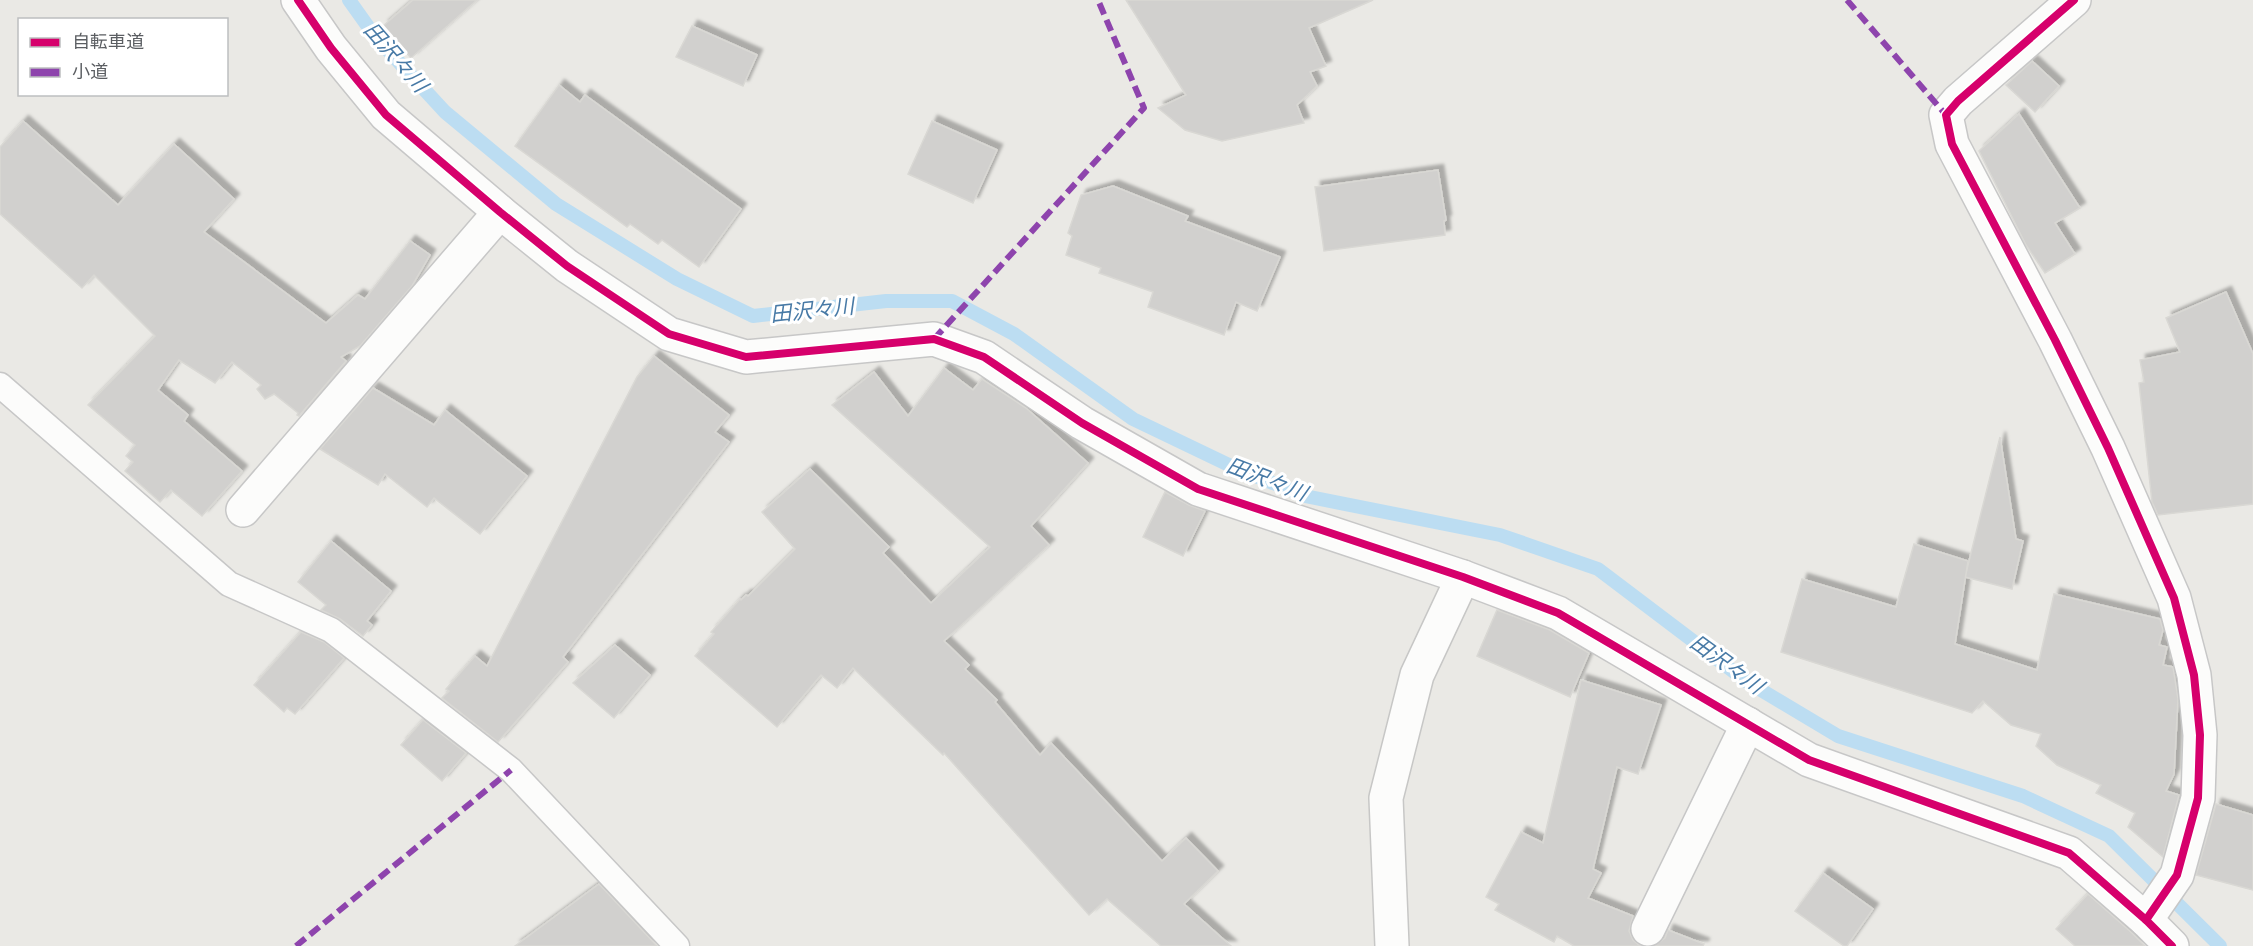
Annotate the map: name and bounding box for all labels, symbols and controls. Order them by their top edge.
water label: 田沢々川 [359,17,434,98]
legend [18,18,228,96]
text: 自転車道 [72,31,144,53]
text: 小道 [72,61,108,83]
water label: 田沢々川 [769,293,857,327]
water label: 田沢々川 [1223,452,1313,506]
water label: 田沢々川 [1686,629,1770,700]

